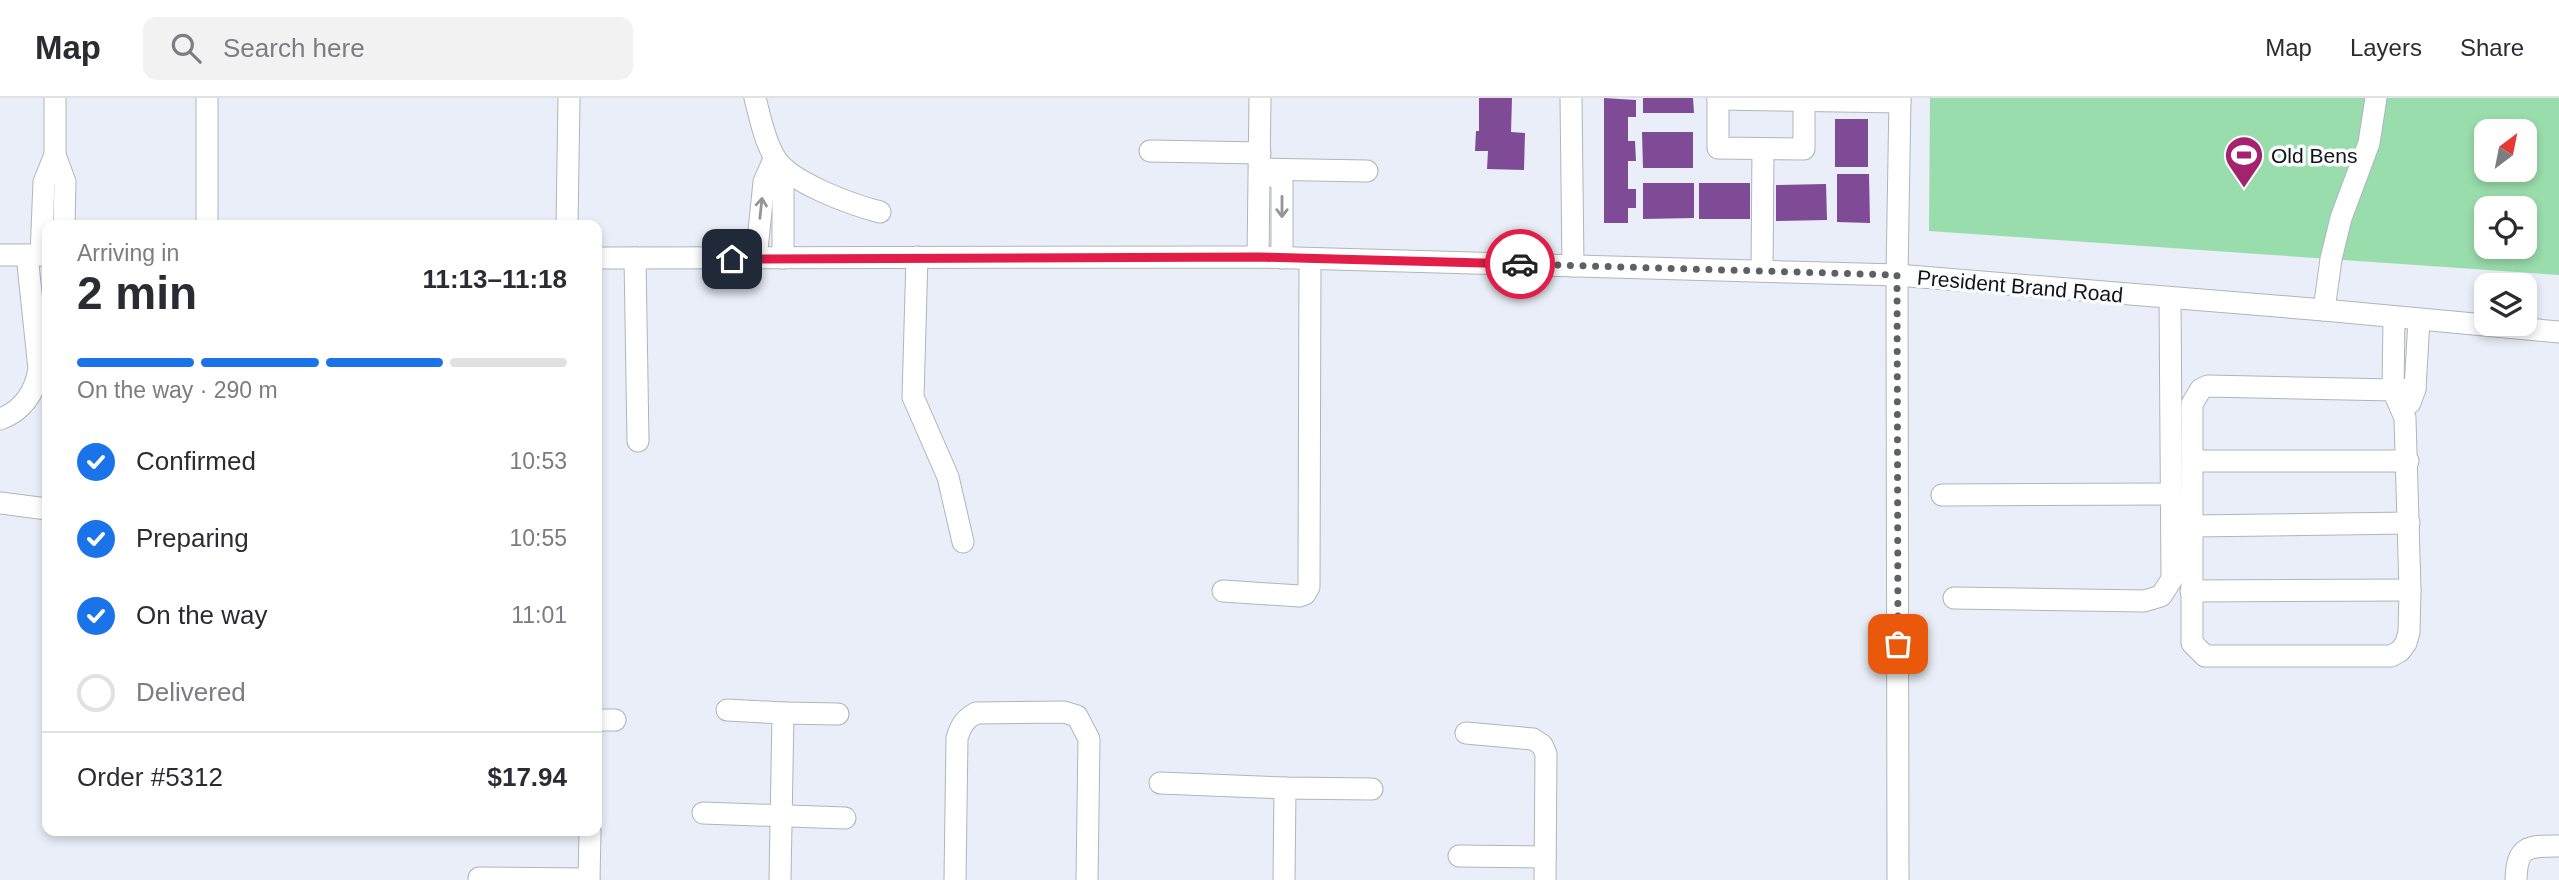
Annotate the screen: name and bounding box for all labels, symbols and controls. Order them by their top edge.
search box [143,17,633,80]
text: Map [35,29,101,66]
icon: search [167,29,205,67]
text: Search here [223,33,365,63]
text: Map [2265,34,2312,61]
text: Layers [2350,34,2422,61]
text: Share [2460,34,2524,61]
north arrow [2474,119,2538,182]
map controls [2474,119,2537,336]
sports icon: Old Bens [2223,134,2265,189]
place label: Old Bens [2271,144,2357,167]
one-way arrow [1275,195,1289,218]
button: locate [2474,196,2537,259]
one-way arrow [755,197,768,220]
pin [702,229,762,289]
courier [1485,229,1555,299]
text: Arriving in [77,240,179,266]
icon: home [713,240,751,278]
icon: car [1501,245,1539,283]
text: 11:13–11:18 [422,264,567,294]
street label: President Brand Road [1916,266,2124,306]
text: 2 min [77,267,197,319]
button: layers [2474,273,2537,336]
text: On the way · 290 m [77,377,278,403]
icon: check [77,443,115,481]
text: Confirmed [136,446,256,476]
text: 10:53 [509,448,567,474]
icon: check [77,520,115,558]
text: Preparing [136,523,249,553]
text: 10:55 [509,525,567,551]
icon: check [77,597,115,635]
text: On the way [136,600,268,630]
text: 11:01 [511,602,567,628]
pin [1868,614,1928,674]
icon: bag [1879,625,1917,663]
text: Delivered [136,677,246,707]
text: Order #5312 [77,762,223,792]
text: $17.94 [487,762,567,792]

